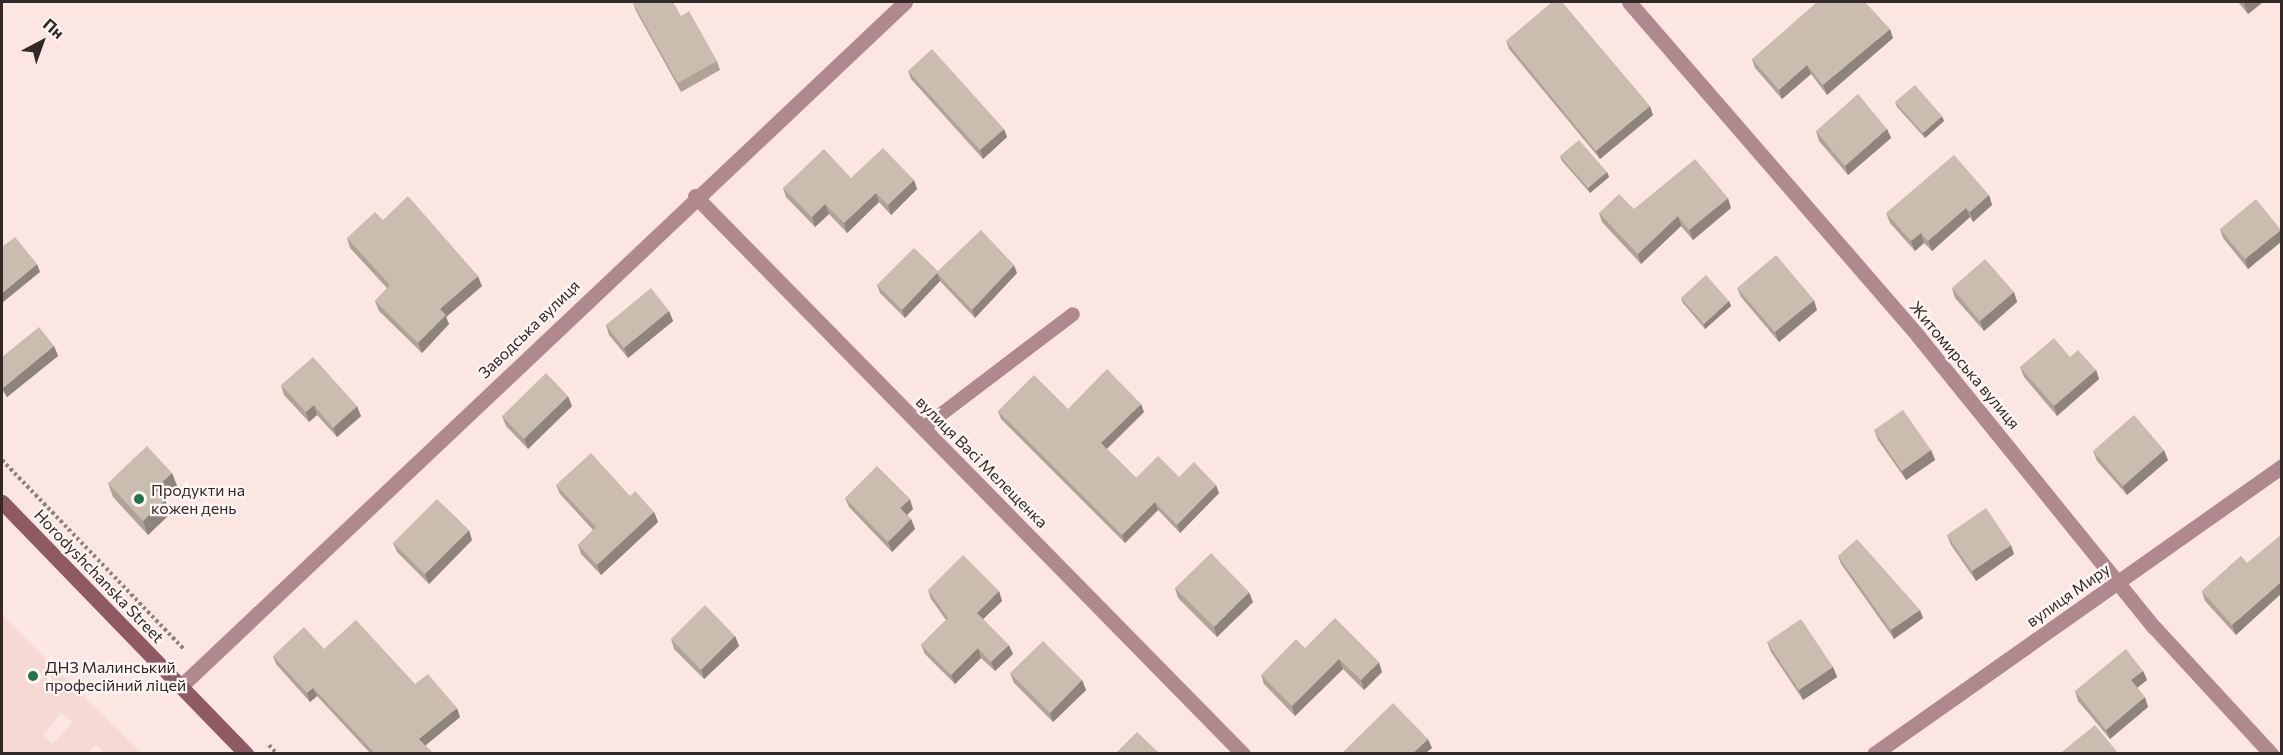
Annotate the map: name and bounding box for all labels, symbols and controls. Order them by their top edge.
north arrow [12,12,72,72]
text: Пн [40,14,68,42]
street label: Заводська вулиця [474,276,584,382]
street label: Житомирська вулиця [1906,297,2024,433]
street label: вулиця Васі Мелещенка [912,392,1052,532]
place label: Продукти на кожен день [151,480,245,518]
marker: Продукти на кожен день [132,492,146,506]
street label: Horodyshchanska Street [30,505,168,647]
street label: вулиця Миру [2023,559,2113,631]
place label: ДНЗ Малинський професійний ліцей [45,657,186,695]
marker: ДНЗ Малинський професійний ліцей [26,669,40,683]

